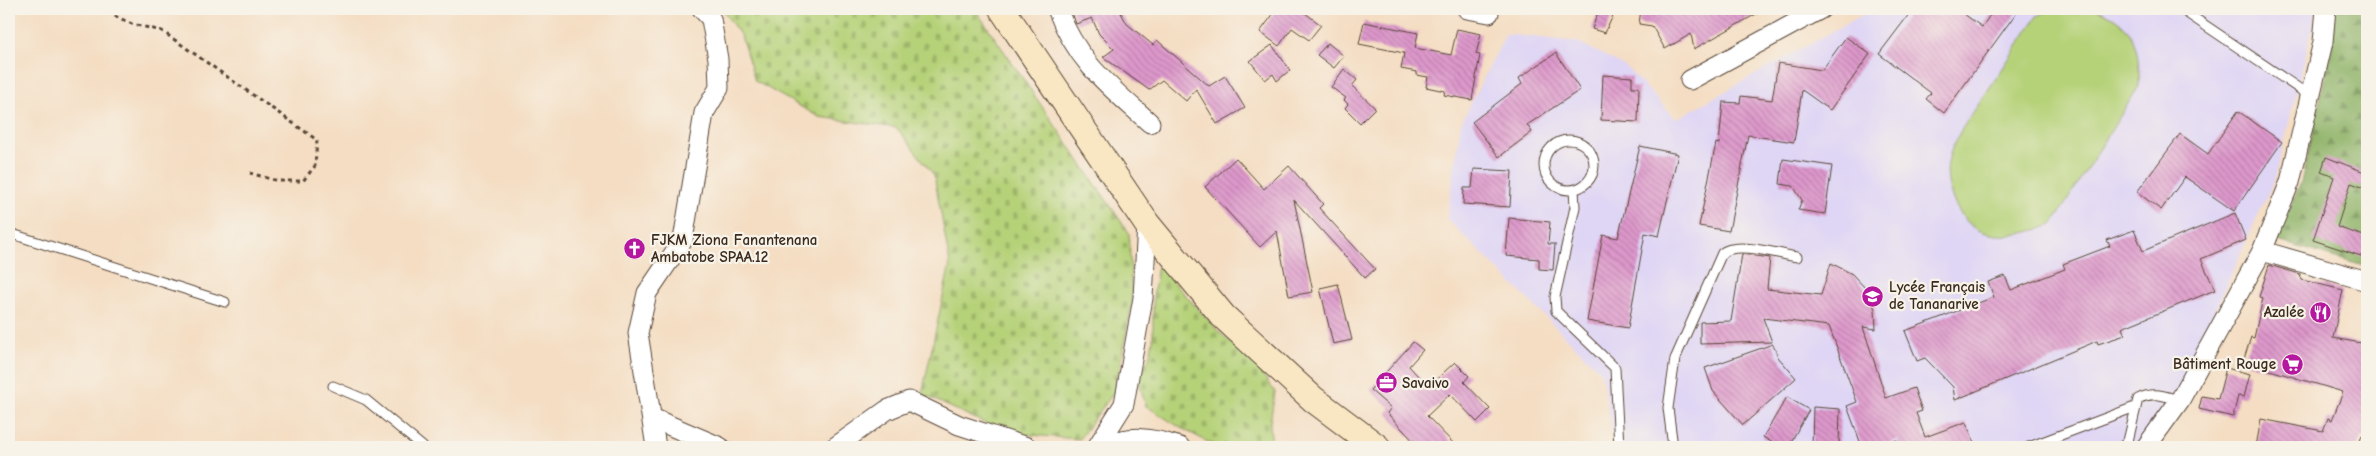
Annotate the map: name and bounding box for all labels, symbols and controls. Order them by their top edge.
place label: FJKM Ziona Fanantenana Ambatobe SPAA.12 [651,231,818,266]
church icon: FJKM Ziona Fanantenana Ambatobe SPAA.12 [623,237,647,261]
place label: Lycée Français de Tananarive [1889,278,1985,313]
school or university icon: Lycée Français de Tananarive [1861,284,1885,308]
restaurant icon: Azalée [2308,300,2332,324]
place label: Azalée [2264,303,2304,321]
supermarket icon: Bâtiment Rouge [2280,352,2304,376]
place label: Bâtiment Rouge [2173,355,2276,373]
office icon: Savaivo [1374,371,1398,395]
place label: Savaivo [1402,374,1449,392]

